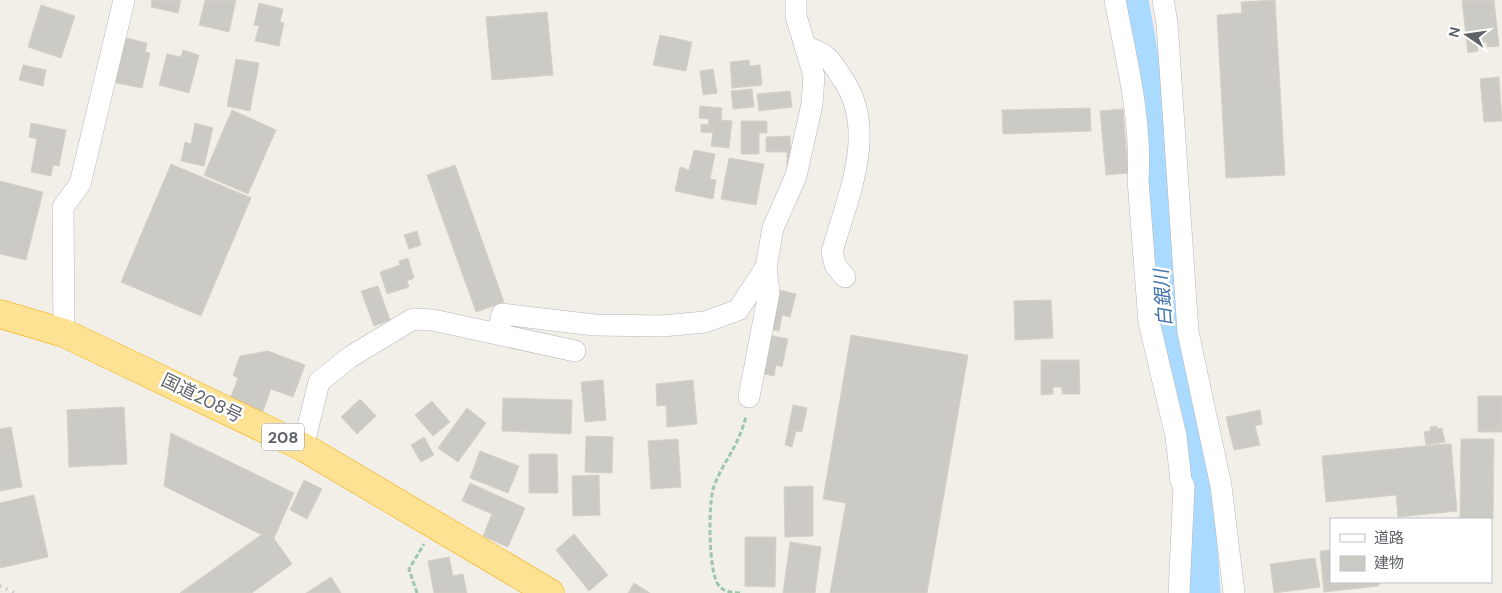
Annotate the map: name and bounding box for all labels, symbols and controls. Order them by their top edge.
north arrow [1442,10,1492,60]
text: N [1444,25,1464,39]
water label: 白銀川 [1148,267,1177,327]
street label: 国道208号 [157,368,247,428]
road number: 208 [262,424,304,451]
legend [1330,518,1492,583]
text: 道路 [1374,528,1404,548]
text: 建物 [1374,553,1404,573]

